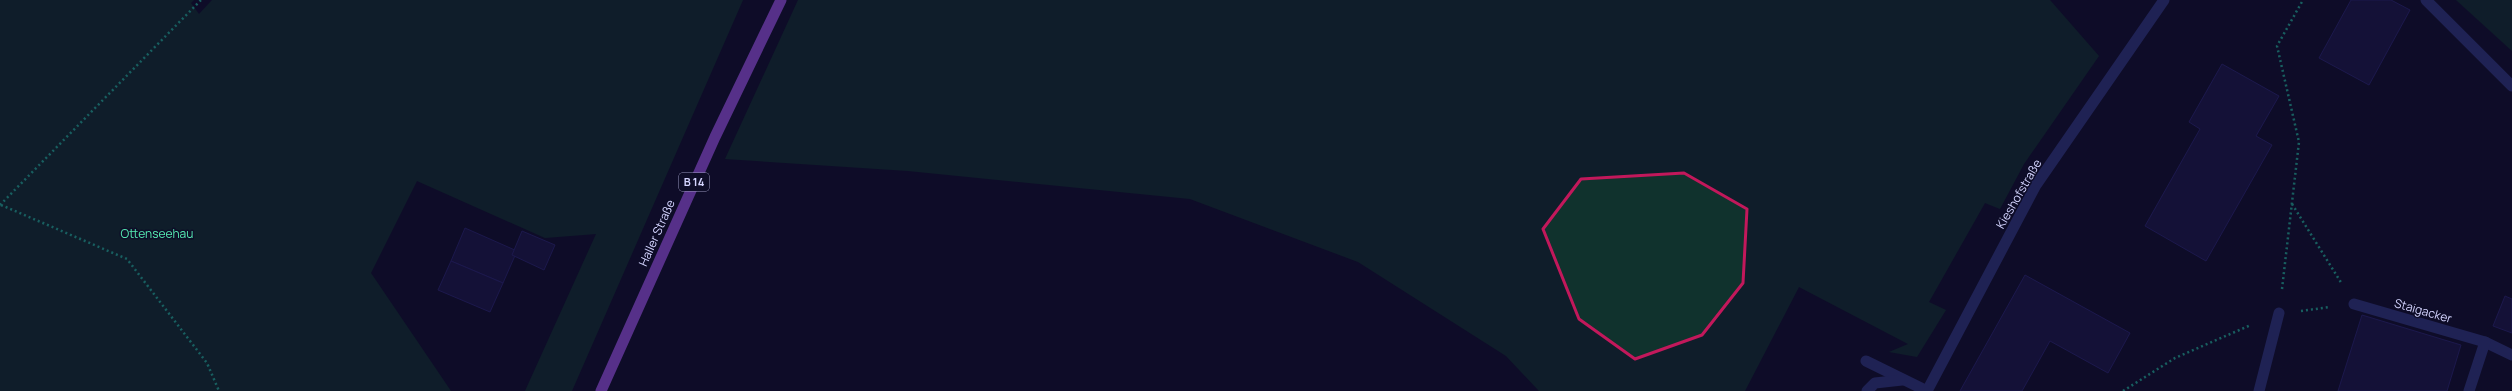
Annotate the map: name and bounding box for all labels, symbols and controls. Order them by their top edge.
street label: Kieshofstraße [1992,156,2045,232]
road number: B 14 [679,173,709,191]
street label: Haller Straße [634,197,679,269]
park label: Ottenseehau [121,225,193,242]
street label: Staigacker [2392,294,2455,327]

